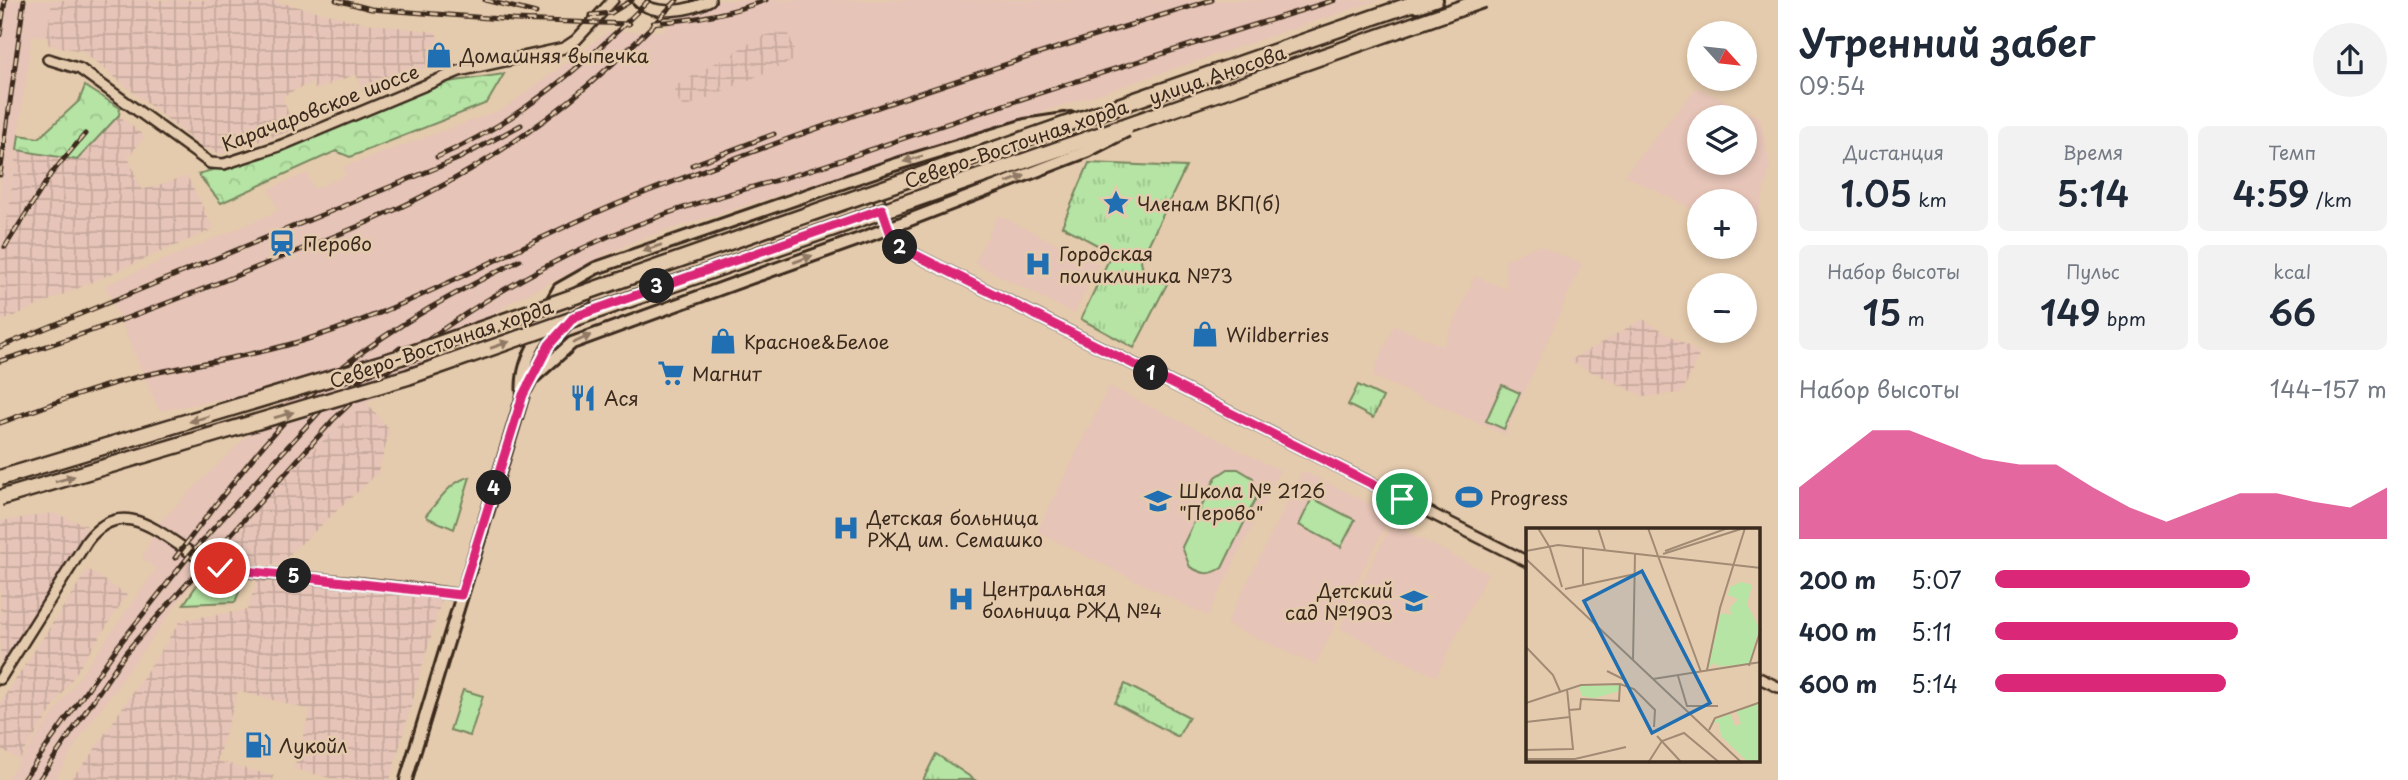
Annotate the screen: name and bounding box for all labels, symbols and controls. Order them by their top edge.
text: Утренний забег [1799,13,2095,70]
north arrow [1687,21,1757,91]
map controls [1687,21,1757,343]
button: share [2313,23,2387,97]
street label: улица Аносова [1145,37,1290,111]
shop icon: Домашняя выпечка [424,40,454,70]
place label: Домашняя выпечка [459,41,649,69]
street label: Карачаровское шоссе [217,56,423,158]
text: 09:54 [1799,68,1866,103]
street label: Северо-Восточная хорда [900,91,1132,195]
button: layers [1687,105,1757,175]
text: Дистанция [1843,138,1944,166]
text: Время [2063,138,2123,166]
text: Темп [2268,138,2316,166]
one-way arrow [903,154,924,164]
text: 1.05 [1841,166,1912,219]
text: 5:14 [2057,166,2129,219]
text: 4:59 [2233,166,2310,219]
one-way arrow [1005,173,1026,184]
text: km [1912,185,1947,213]
text: /km [2310,185,2352,213]
place icon: Членам ВКП(б) [1101,188,1131,218]
place label: Членам ВКП(б) [1137,189,1281,217]
button: + [1687,189,1757,259]
station icon: Перово [267,228,297,258]
place label: Перово [303,229,372,257]
pin: 2 [883,230,918,264]
text: 2 [893,232,906,260]
place label: Городская поликлиника №73 [1059,239,1233,289]
one-way arrow [641,243,662,254]
hospital icon: Городская поликлиника №73 [1023,249,1053,279]
one-way arrow [793,253,814,264]
text: Набор высоты [1827,257,1960,285]
text: Пульс [2066,257,2120,285]
text: kcal [2273,257,2311,285]
pin: 3 [640,268,674,304]
text: 3 [650,271,663,299]
button: − [1687,273,1757,343]
text: 15 [1863,285,1901,338]
text: 149 [2040,285,2101,338]
text: 66 [2268,285,2316,338]
street label: Северо-Восточная хорда [325,291,557,395]
text: m [1901,304,1925,332]
text: bpm [2101,304,2146,332]
shop icon: Wildberries [1190,319,1220,349]
place label: Wildberries [1226,320,1329,348]
shop icon: Красное&Белое [708,326,738,356]
place label: Красное&Белое [744,327,889,355]
one-way arrow [572,333,592,345]
one-way arrow [490,339,511,350]
pin: 1 [1134,356,1168,390]
supermarket icon: Магнит [656,358,686,388]
text: 1 [1146,358,1155,386]
place label: Магнит [692,359,762,387]
text: Набор высоты [1799,371,1960,406]
text: 144–157 m [2270,371,2387,406]
restaurant icon: Ася [568,383,598,413]
place label: Ася [604,384,639,412]
one-way arrow [273,409,295,420]
one-way arrow [188,414,209,424]
pin [1372,469,1432,529]
pin: 4 [476,470,512,505]
one-way arrow [55,473,76,483]
text: 4 [487,473,500,501]
place label: Школа № 2126 "Перово" [1179,476,1325,526]
icon: arrive [1383,480,1421,518]
sports icon: Progress [1454,482,1484,512]
place label: Progress [1490,483,1568,511]
school or university icon: Школа № 2126 "Перово" [1143,486,1173,516]
place label: Детская больница РЖД им. Семашко [866,503,1043,553]
hospital icon: Детская больница РЖД им. Семашко [831,513,861,543]
inset map [1526,528,1760,762]
pin [190,538,250,598]
icon: check [201,549,239,587]
pin: 5 [276,558,312,594]
text: 5 [287,561,300,589]
text: 200 m [1799,562,1876,597]
text: 5:07 [1911,562,1962,597]
place label: Центральная больница РЖД №4 [982,574,1162,624]
place label: Детский сад №1903 [1285,576,1393,626]
hospital icon: Центральная больница РЖД №4 [946,584,976,614]
school or university icon: Детский сад №1903 [1399,586,1429,616]
text: 400 m [1799,614,1877,649]
text: 5:11 [1911,614,1952,649]
text: 600 m [1799,666,1877,701]
text: 5:14 [1911,666,1958,701]
fuel station icon: Лукойл [243,730,273,760]
place label: Лукойл [279,731,347,759]

